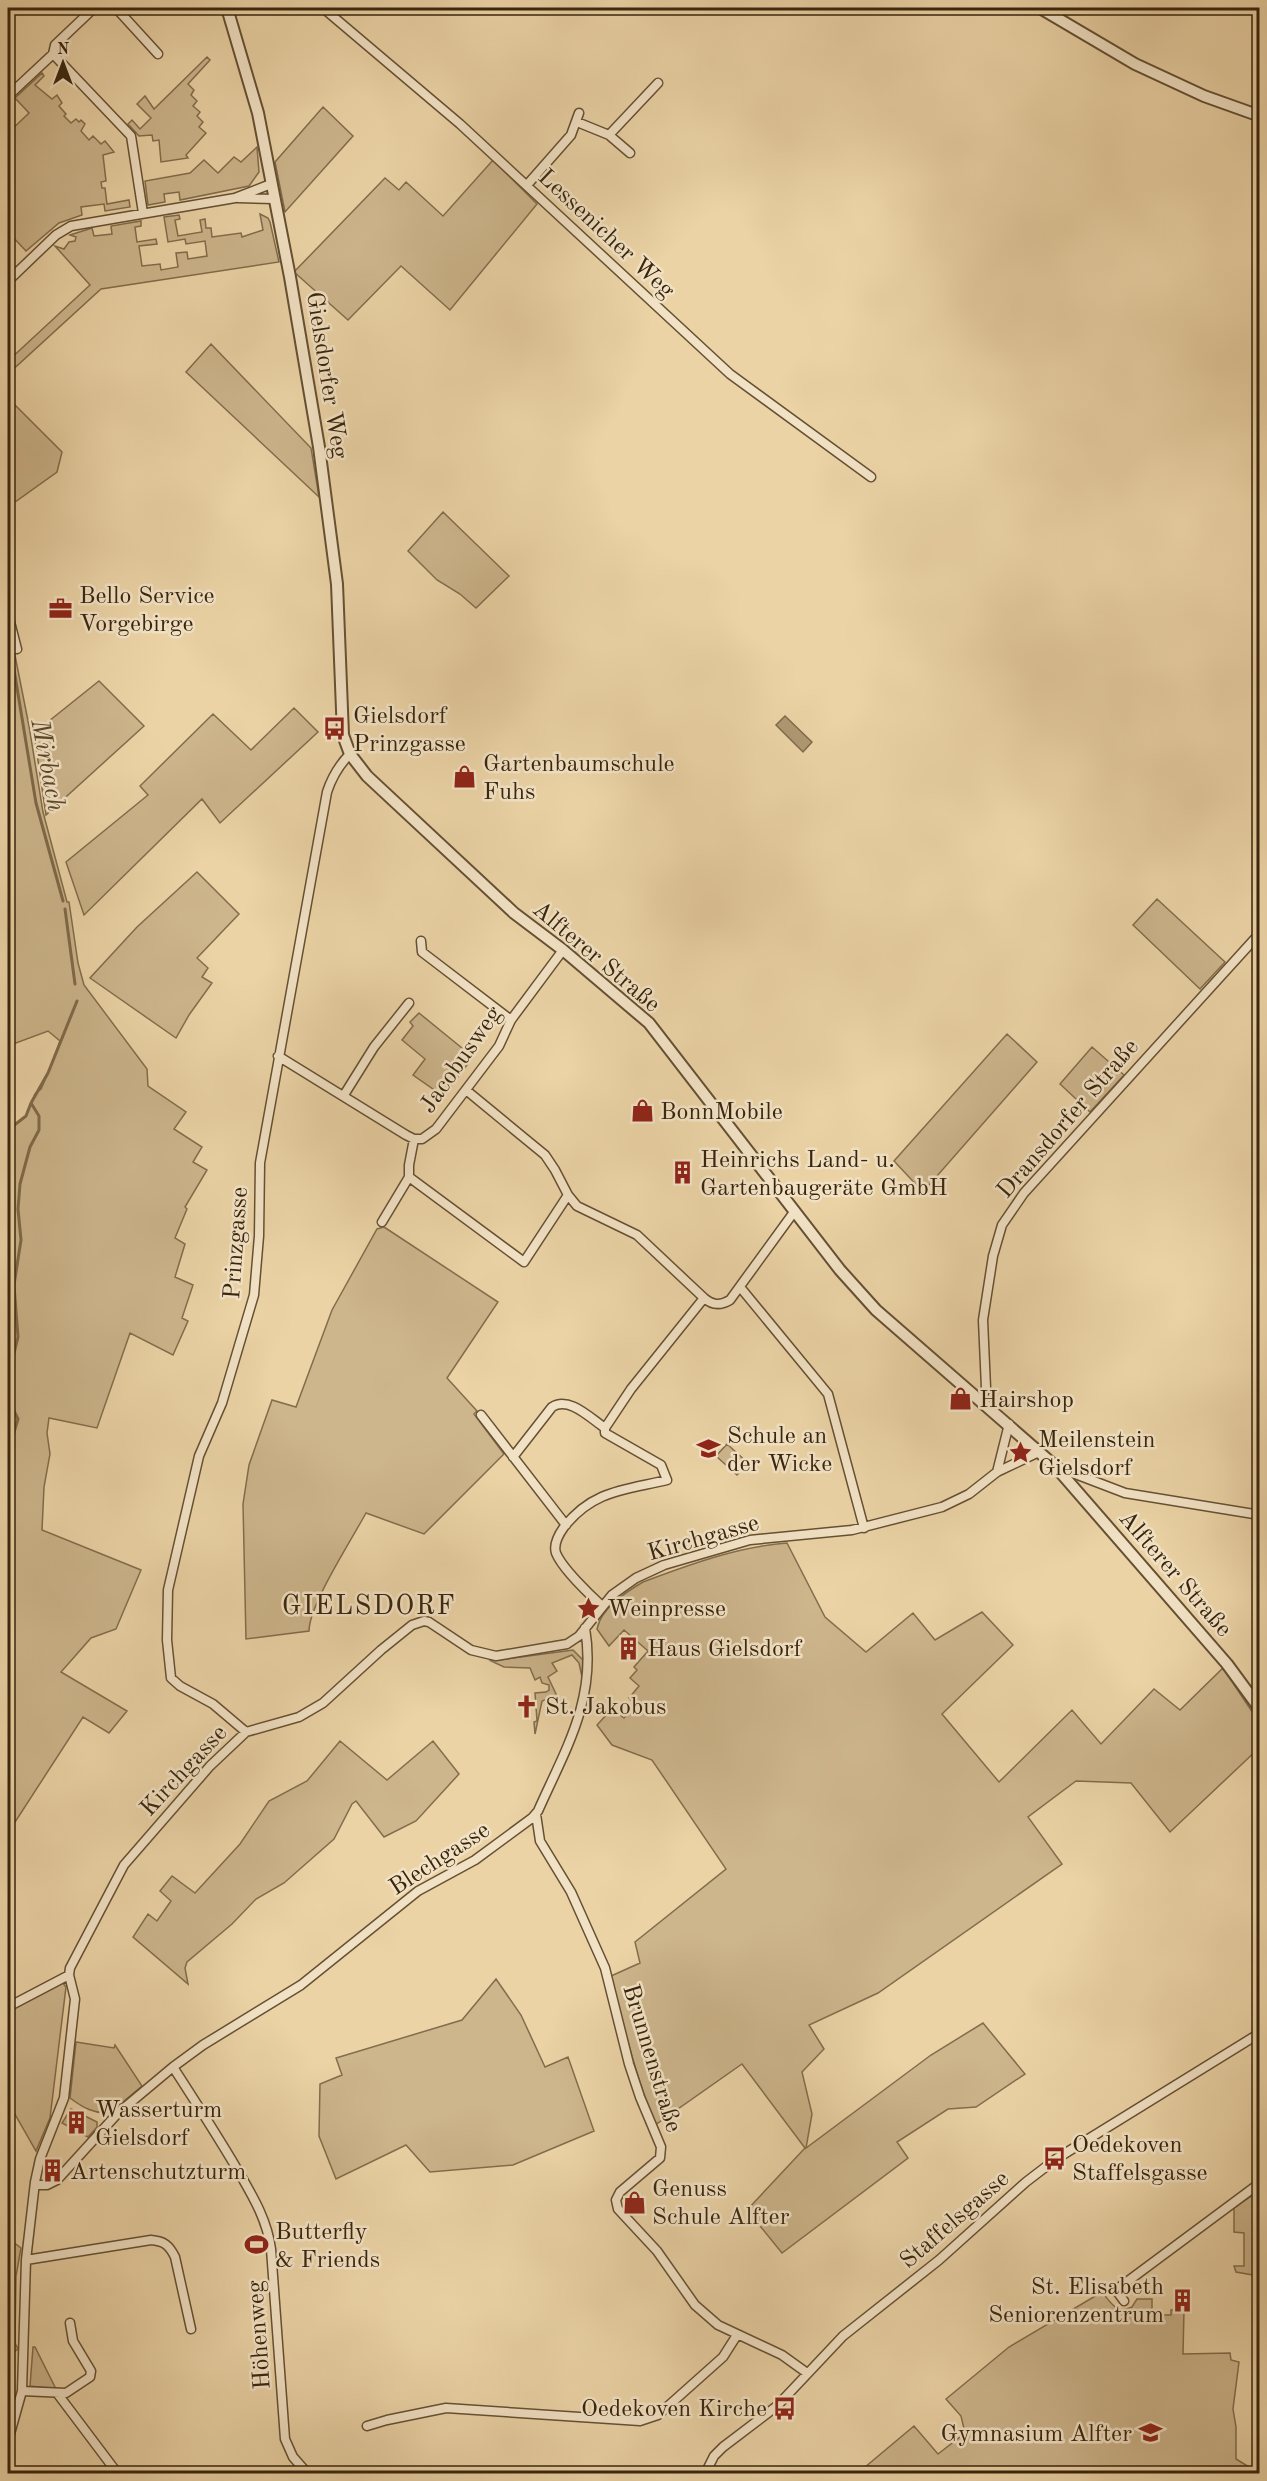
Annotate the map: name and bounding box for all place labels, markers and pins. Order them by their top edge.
place label: Bello Service Vorgebirge [79,585,215,637]
office icon: Bello Service Vorgebirge [48,596,74,622]
place label: Gielsdorf Prinzgasse [353,705,466,757]
bus stop icon: Gielsdorf Prinzgasse [322,716,348,742]
place label: Gartenbaumschule Fuhs [483,753,675,805]
shop icon: Gartenbaumschule Fuhs [452,764,478,790]
shop icon: BonnMobile [629,1098,655,1124]
place label: BonnMobile [660,1101,783,1125]
place label: Heinrichs Land- u. Gartenbaugeräte GmbH [700,1149,948,1201]
building icon: Heinrichs Land- u. Gartenbaugeräte GmbH [669,1160,695,1186]
shop icon: Hairshop [948,1386,974,1412]
place label: Hairshop [979,1389,1074,1413]
place label: Schule an der Wicke [727,1425,832,1477]
place label: Meilenstein Gielsdorf [1038,1429,1155,1481]
school or university icon: Schule an der Wicke [696,1436,722,1462]
place icon: Meilenstein Gielsdorf [1007,1440,1033,1466]
place icon: Weinpresse [576,1595,602,1621]
place label: Weinpresse [607,1598,726,1622]
building icon: Haus Gielsdorf [616,1635,642,1661]
place label: Haus Gielsdorf [647,1638,803,1662]
church icon: St. Jakobus [514,1693,540,1719]
place label: St. Jakobus [545,1696,666,1720]
place label: Wasserturm Gielsdorf [95,2099,222,2151]
building icon: Wasserturm Gielsdorf [64,2110,90,2136]
place label: Oedekoven Staffelsgasse [1072,2134,1208,2186]
bus stop icon: Oedekoven Staffelsgasse [1041,2145,1067,2171]
building icon: Artenschutzturm [39,2158,65,2184]
place label: Artenschutzturm [70,2161,246,2185]
place label: Genuss Schule Alfter [652,2178,790,2230]
shop icon: Genuss Schule Alfter [621,2189,647,2215]
place label: Butterfly & Friends [275,2221,380,2273]
sports icon: Butterfly & Friends [244,2232,270,2258]
place label: St. Elisabeth Seniorenzentrum [988,2276,1164,2328]
building icon: St. Elisabeth Seniorenzentrum [1169,2287,1195,2313]
bus stop icon: Oedekoven Kirche [772,2395,798,2421]
place label: Oedekoven Kirche [581,2398,767,2422]
school or university icon: Gymnasium Alfter [1137,2420,1163,2446]
place label: Gymnasium Alfter [941,2423,1132,2447]

